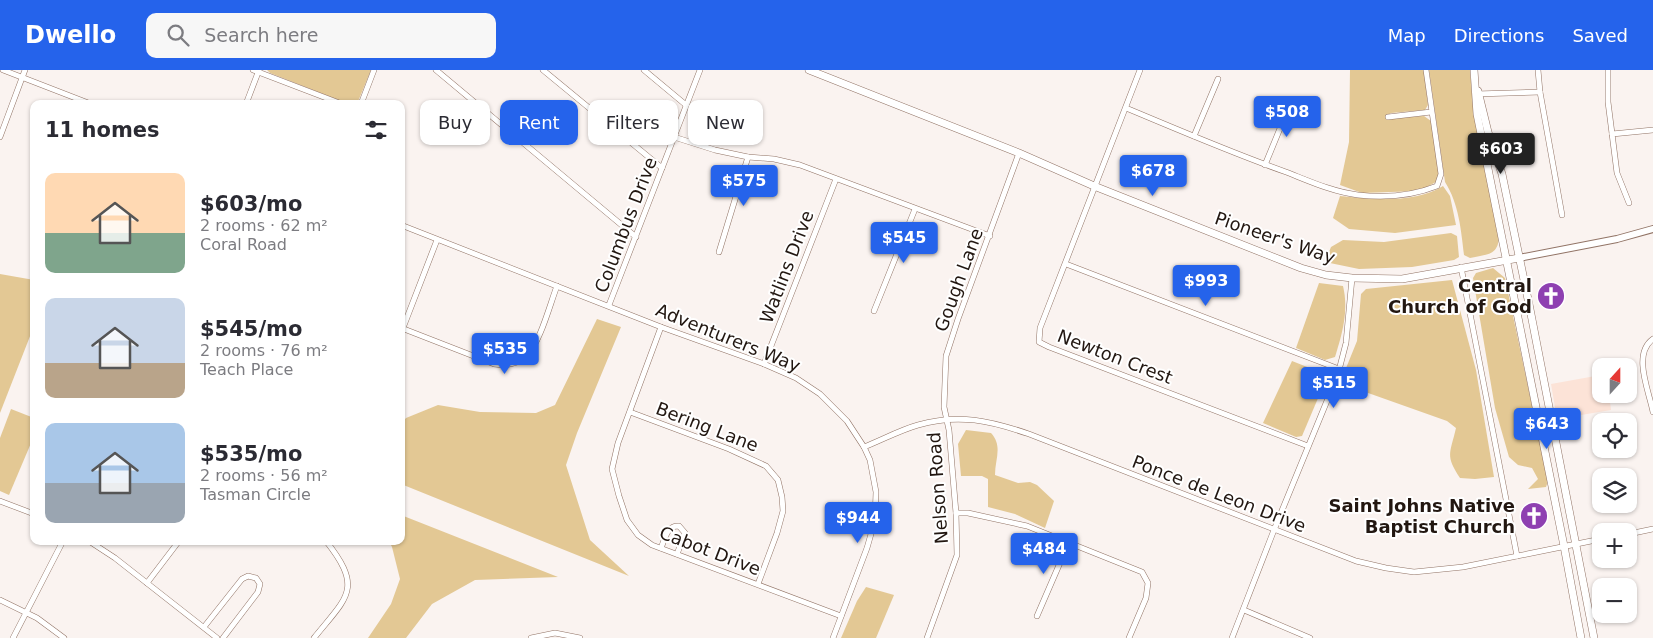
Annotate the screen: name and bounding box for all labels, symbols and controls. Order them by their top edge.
search box [146,13,496,58]
text: Dwello [25,21,116,49]
icon: search [164,21,192,49]
text: Search here [204,24,318,46]
text: Map [1388,25,1426,46]
text: Directions [1454,25,1544,46]
text: Saved [1572,25,1628,46]
pin: $508 [1257,96,1317,138]
chip: Buy [420,100,490,145]
chip: Rent [500,100,578,145]
chip: Filters [588,100,678,145]
chip: New [688,100,763,145]
text: $508 [1265,102,1309,121]
icon: filters [362,116,390,144]
text: 11 homes [45,118,160,142]
pin: $603 [1471,132,1531,175]
text: $603 [1479,139,1523,158]
street label: Columbus Drive [590,154,661,296]
pin: $678 [1123,154,1183,197]
text: $678 [1131,161,1175,180]
pin: $575 [714,164,774,207]
text: $575 [722,171,766,190]
text: $603/mo [200,192,302,216]
icon: home [85,193,145,253]
street label: Watlins Drive [755,207,818,326]
street label: Pioneer's Way [1212,207,1338,268]
text: 2 rooms · 62 m² [200,216,328,235]
pin: $545 [874,222,934,264]
street label: Gough Lane [930,225,987,334]
text: $545 [882,228,926,247]
text: Coral Road [200,235,287,254]
pin: $993 [1176,264,1236,307]
text: $993 [1184,271,1228,290]
place label: Central Church of God [1388,275,1532,317]
church icon: Central Church of God [1536,281,1566,311]
street label: Adventurers Way [653,299,804,376]
text: $545/mo [200,317,302,341]
icon: home [85,318,145,378]
street label: Newton Crest [1055,325,1176,388]
pin: $535 [475,332,535,375]
text: $535 [483,339,527,358]
text: 2 rooms · 76 m² [200,341,328,360]
north arrow [1592,358,1638,402]
map controls [1592,358,1637,623]
text: Teach Place [200,360,293,379]
pin: $515 [1304,366,1364,409]
text: $515 [1312,373,1356,392]
street label: Bering Lane [653,397,761,456]
pin: $643 [1517,408,1577,450]
button: locate [1592,413,1637,458]
text: $643 [1525,414,1569,433]
street label: Nelson Road [923,431,952,545]
text: $535/mo [200,442,302,466]
icon: home [85,443,145,503]
street label: Ponce de Leon Drive [1129,451,1309,536]
text: 2 rooms · 56 m² [200,466,328,485]
button: layers [1592,468,1637,513]
text: Tasman Circle [200,485,311,504]
place label: Saint Johns Native Baptist Church [1328,495,1515,537]
church icon: Saint Johns Native Baptist Church [1519,501,1549,531]
pin: $944 [828,502,888,544]
text: $944 [836,508,880,527]
street label: Cabot Drive [657,522,764,579]
button: + [1592,523,1637,568]
pin: $484 [1014,532,1074,575]
text: $484 [1022,539,1066,558]
button: − [1592,578,1637,623]

